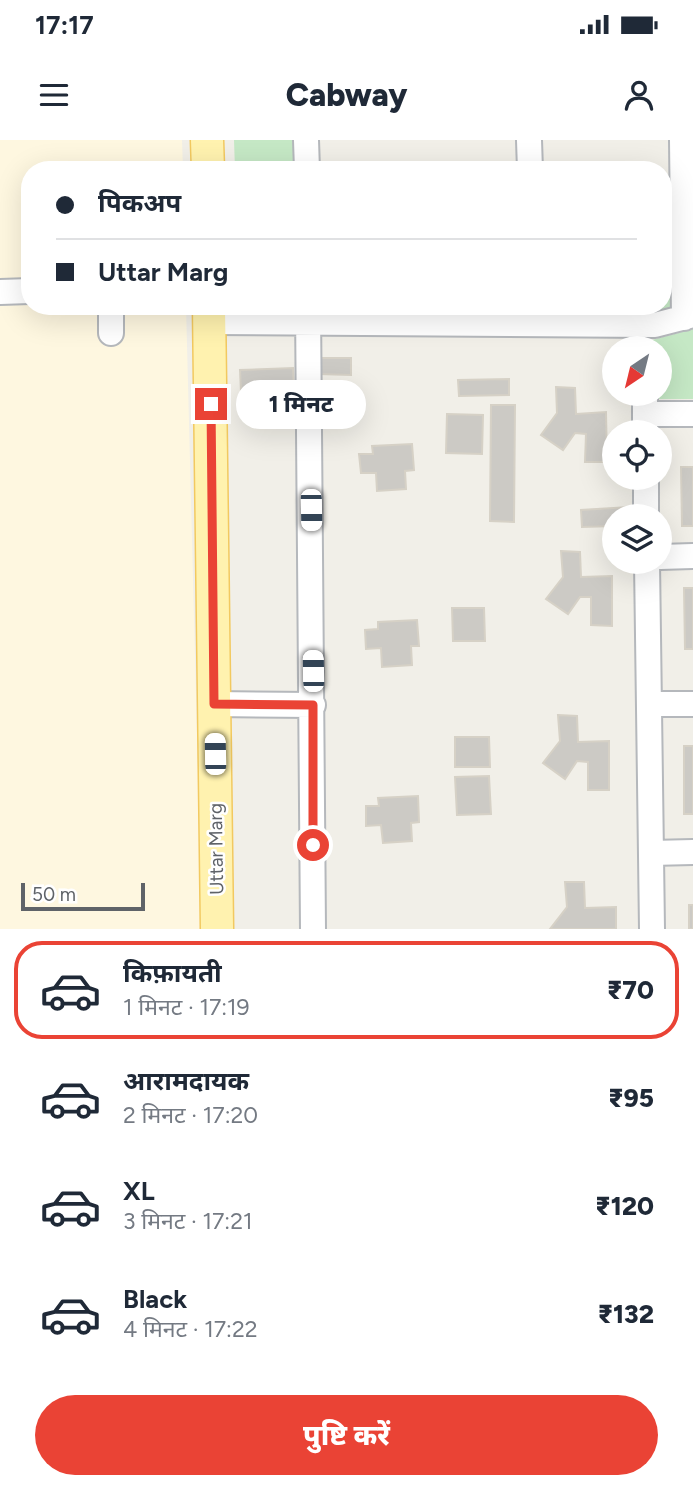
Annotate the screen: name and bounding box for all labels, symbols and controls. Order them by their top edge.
text: 17:17 [35,9,94,41]
icon: menu [35,76,73,114]
text: Cabway [286,76,407,114]
icon: person [620,76,658,114]
text: पिकअप [98,187,181,219]
text: Uttar Marg [98,256,229,288]
north arrow [602,336,672,406]
map controls [602,336,672,574]
callout: 1 मिनट [235,380,365,428]
route end [195,388,227,420]
text: 1 मिनट [269,390,333,418]
button: locate [602,420,672,490]
car [301,489,322,531]
button: layers [602,504,672,574]
car [303,650,324,692]
car [205,733,226,775]
street label: Uttar Marg [204,803,228,895]
route start [297,829,329,861]
scale bar [21,880,145,912]
text: 50 m [32,883,76,906]
text: किफ़ायती [123,957,222,989]
icon: car [39,959,102,1022]
text: ₹70 [607,974,654,1006]
text: 1 मिनट · 17:19 [123,993,250,1021]
text: आरामदायक [123,1065,249,1097]
icon: car [39,1067,102,1130]
text: ₹95 [608,1082,654,1114]
text: 2 मिनट · 17:20 [123,1101,258,1129]
icon: car [39,1175,102,1238]
text: XL [123,1175,155,1207]
text: ₹120 [595,1190,654,1222]
text: 3 मिनट · 17:21 [123,1207,253,1235]
icon: car [39,1283,102,1346]
text: Black [123,1283,187,1315]
text: ₹132 [598,1298,654,1330]
text: 4 मिनट · 17:22 [123,1315,258,1343]
button: पुष्टि करें [35,1395,658,1475]

